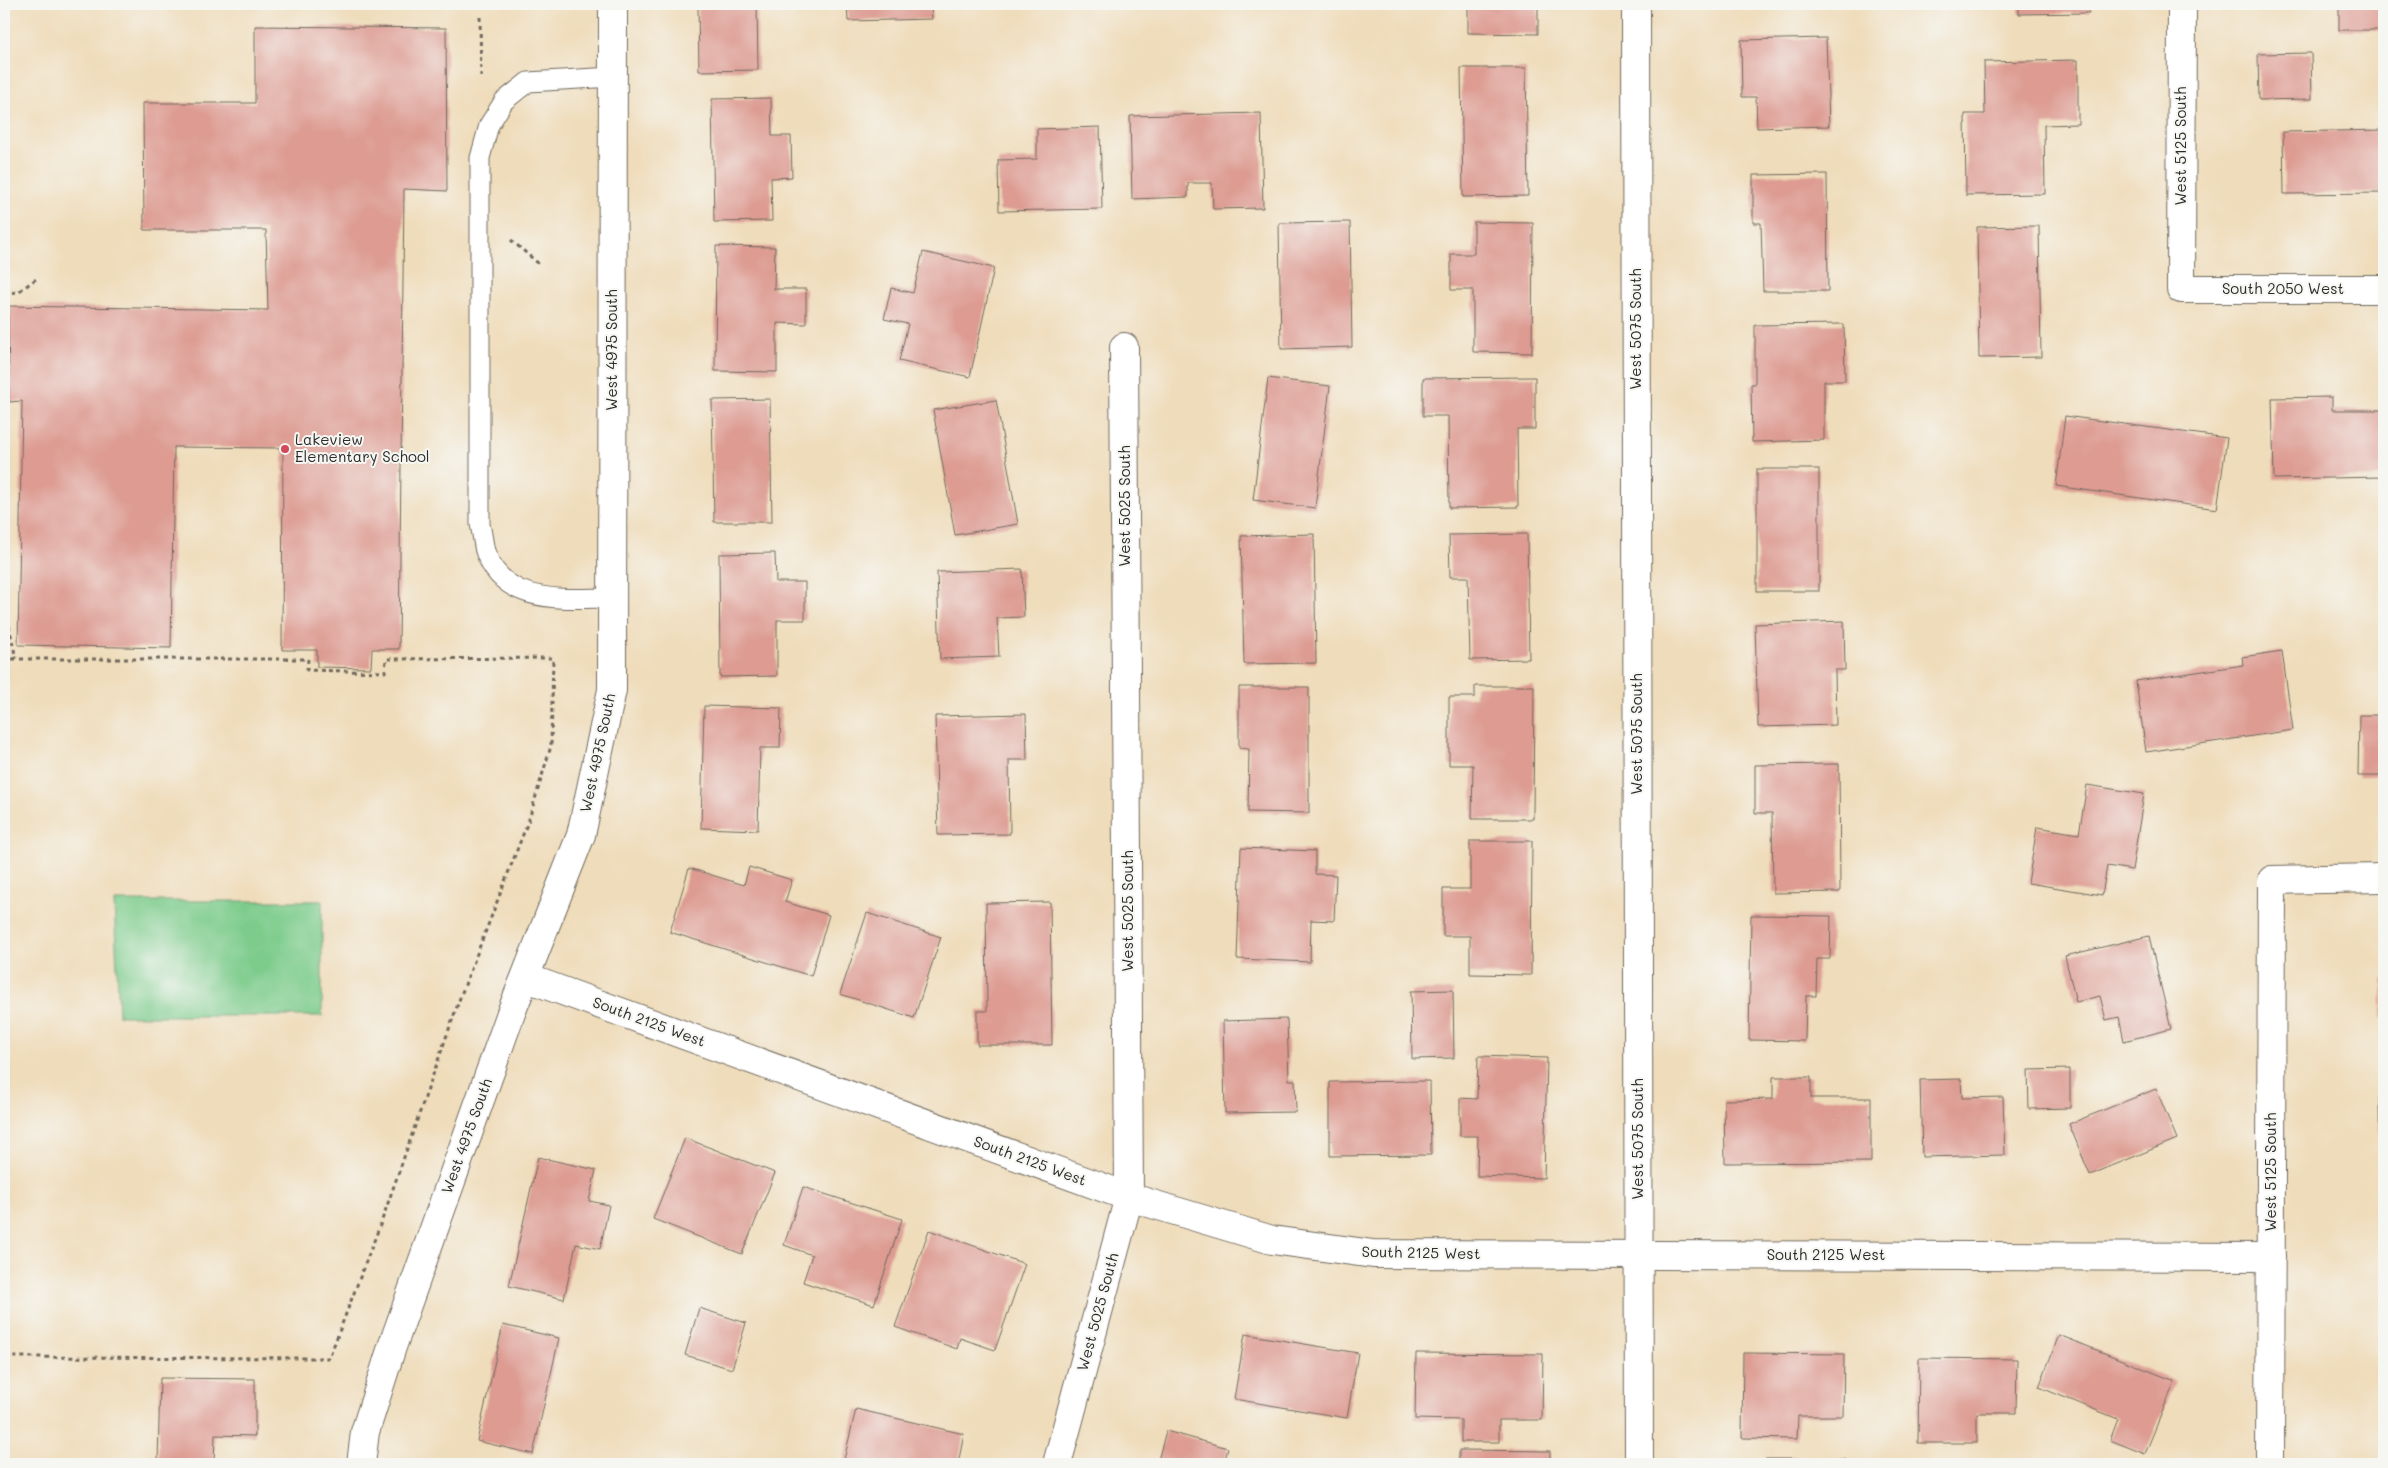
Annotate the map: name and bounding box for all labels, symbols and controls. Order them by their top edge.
street label: West 5125 South [2170,86,2190,206]
street label: West 5075 South [1625,268,1645,390]
street label: South 2050 West [2222,278,2344,298]
street label: West 4975 South [601,289,621,411]
place label: Lakeview Elementary School [295,429,430,466]
marker: Lakeview Elementary School [279,443,291,455]
street label: West 5025 South [1114,445,1134,567]
street label: West 5075 South [1626,673,1646,795]
street label: West 4975 South [575,691,619,814]
street label: West 5025 South [1117,850,1137,972]
street label: South 2125 West [590,991,709,1051]
street label: West 4975 South [436,1075,496,1196]
street label: West 5075 South [1627,1078,1647,1200]
street label: West 5125 South [2260,1112,2280,1232]
street label: South 2125 West [971,1130,1090,1190]
street label: South 2125 West [1361,1241,1481,1263]
street label: South 2125 West [1767,1244,1885,1264]
street label: West 5025 South [1072,1250,1122,1373]

